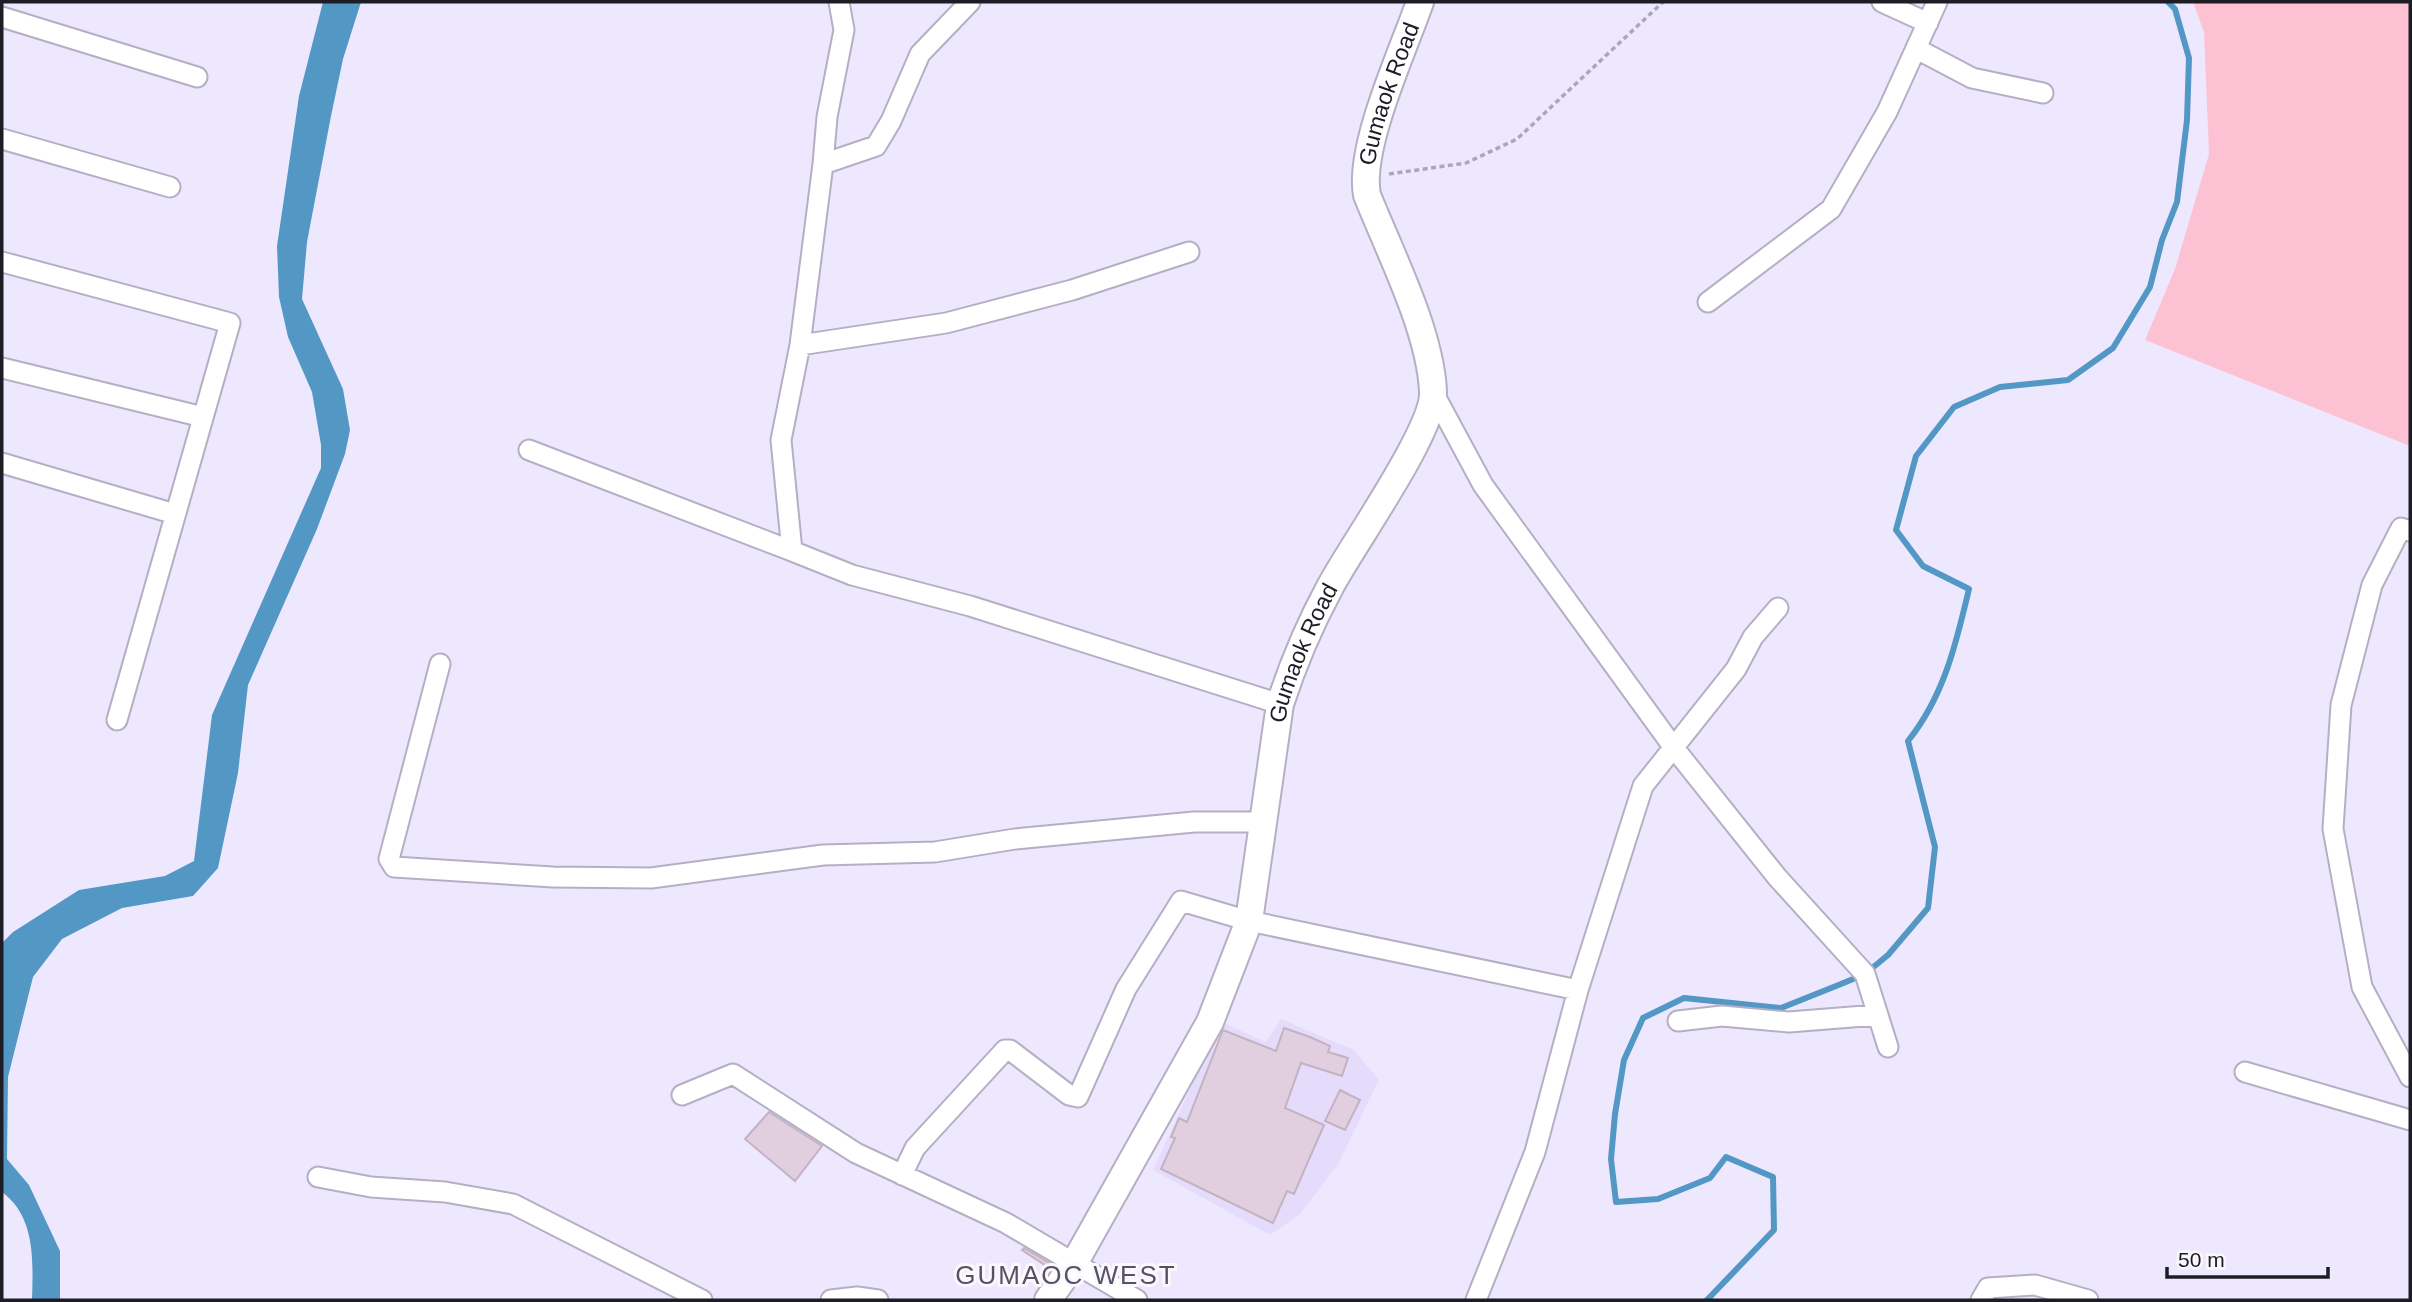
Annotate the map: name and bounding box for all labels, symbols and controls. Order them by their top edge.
street label: Gumaok Road [1354,19,1424,167]
street label: Gumaok Road [1264,579,1343,724]
scale bar [2167,1236,2328,1280]
text: 50 m [2178,1248,2225,1271]
district label: GUMAOC WEST [955,1260,1177,1290]

